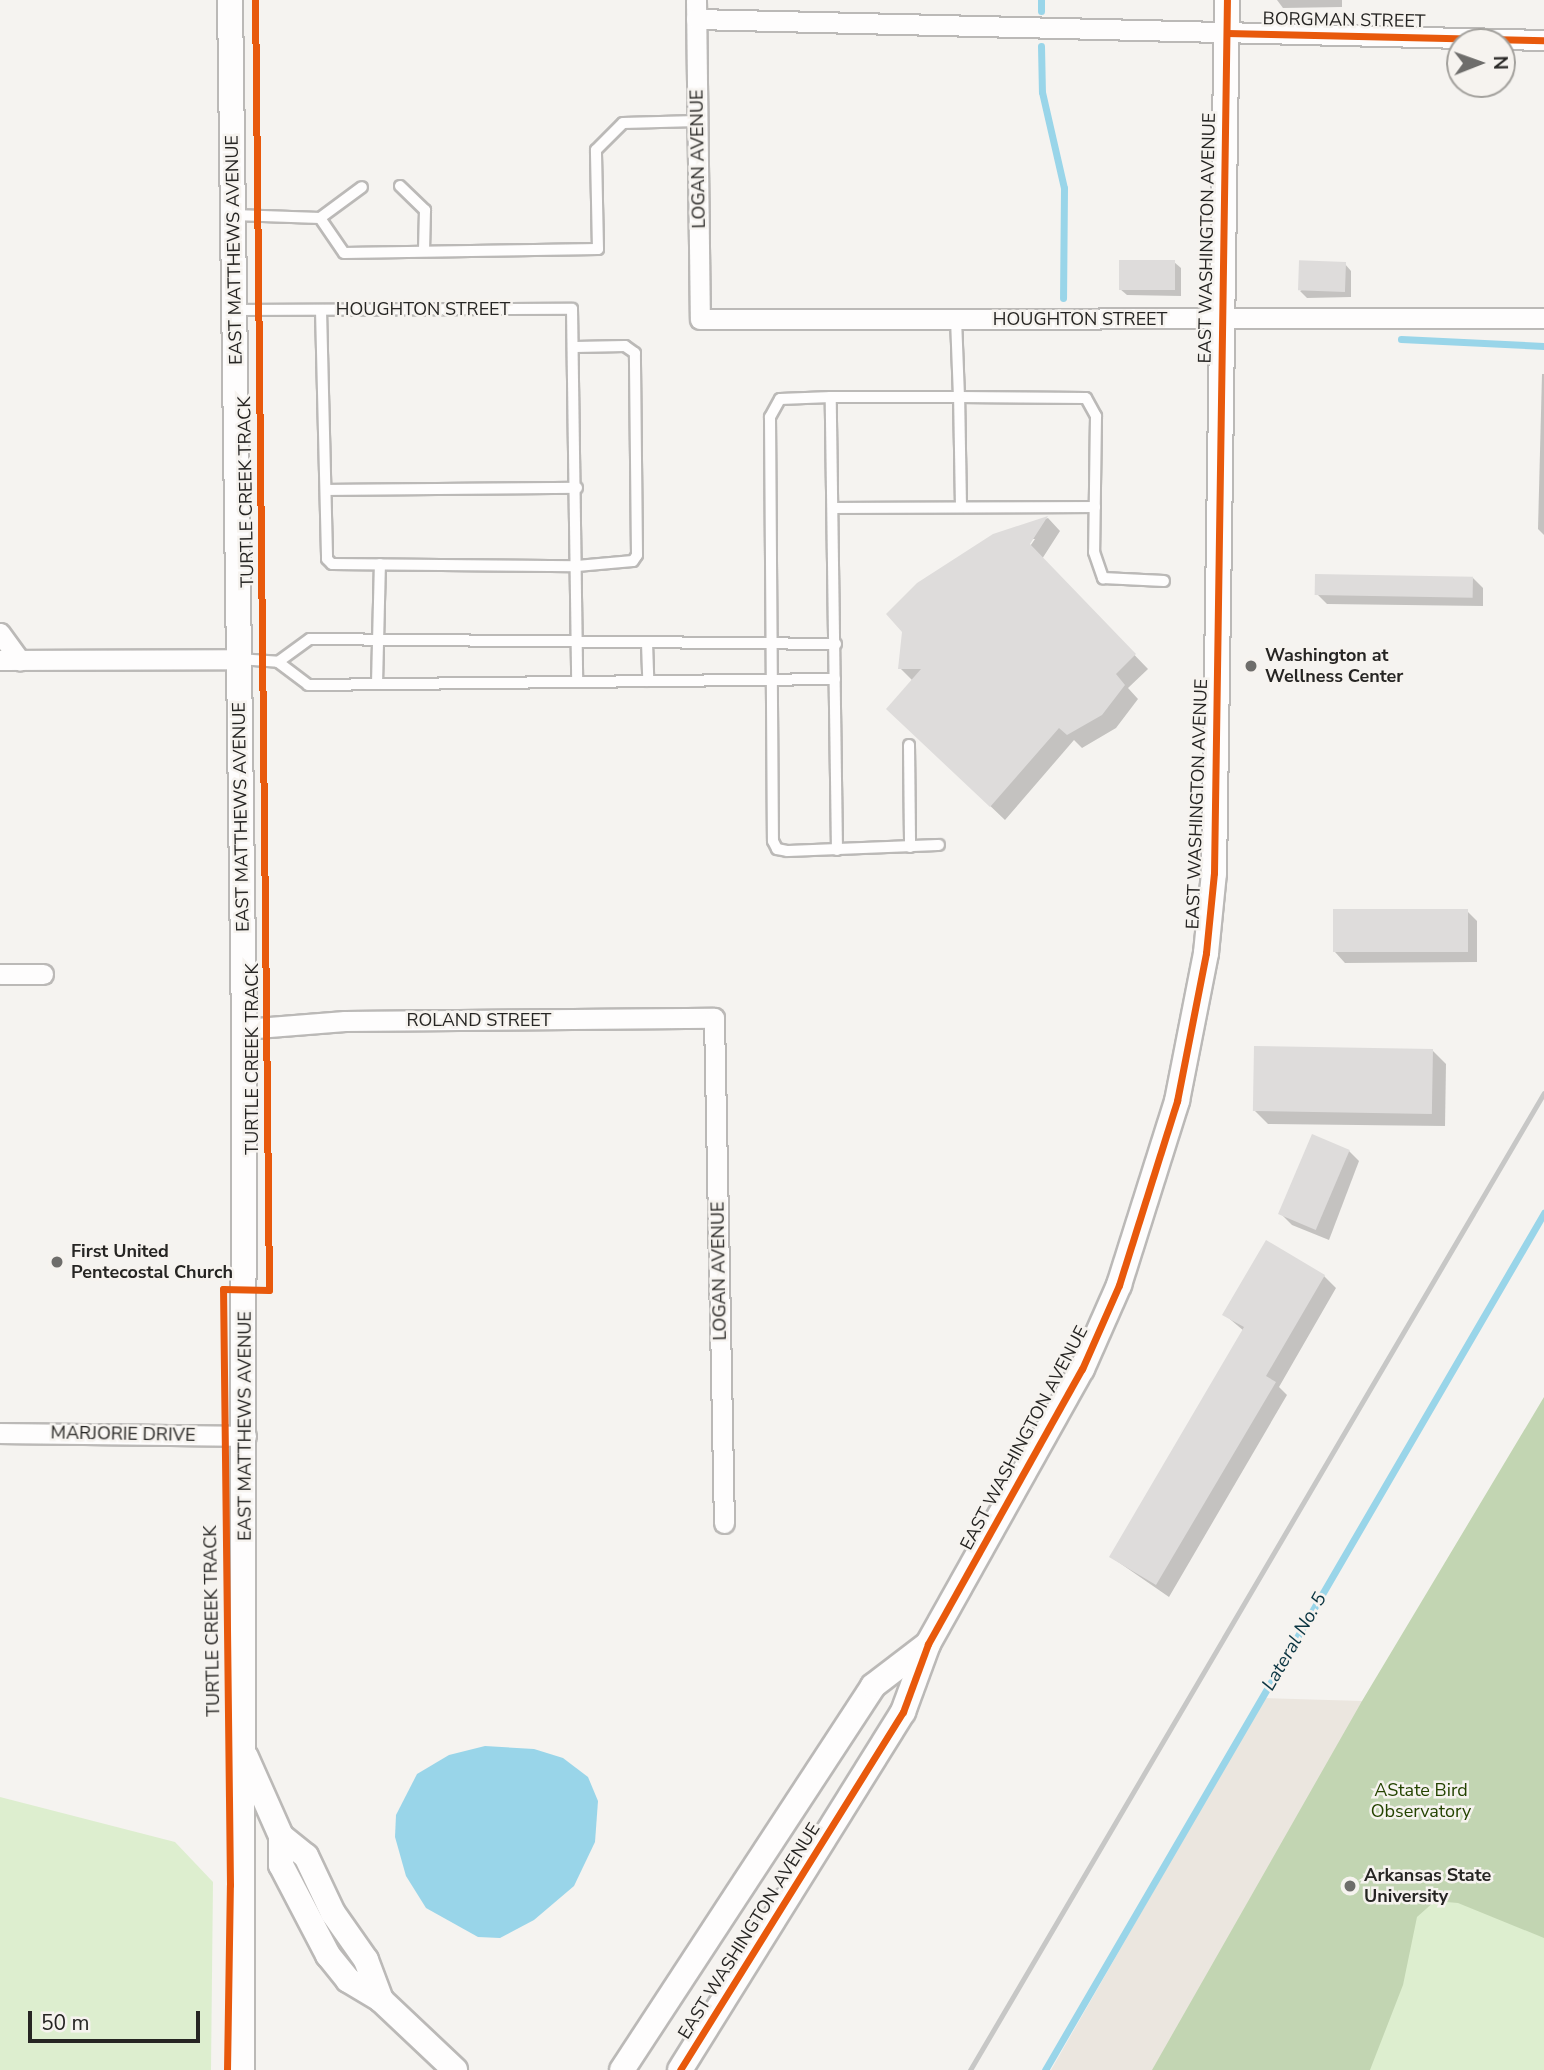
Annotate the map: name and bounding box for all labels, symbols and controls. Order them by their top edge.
street label: BORGMAN STREET [1262,8,1426,32]
north arrow [1446,28,1516,98]
text: N [1487,55,1513,70]
street label: LOGAN AVENUE [686,89,710,229]
street label: EAST WASHINGTON AVENUE [1194,113,1220,363]
street label: EAST MATTHEWS AVENUE [221,135,247,365]
street label: HOUGHTON STREET [336,298,510,320]
street label: HOUGHTON STREET [993,308,1167,330]
street label: TURTLE CREEK TRACK [234,396,258,588]
place label: Washington at Wellness Center [1265,645,1403,688]
marker: Washington at Wellness Center [1243,658,1259,674]
street label: EAST WASHINGTON AVENUE [1182,678,1212,930]
street label: EAST MATTHEWS AVENUE [228,702,254,932]
street label: TURTLE CREEK TRACK [241,963,263,1155]
street label: ROLAND STREET [407,1009,551,1031]
street label: LOGAN AVENUE [707,1201,731,1341]
place label: First United Pentecostal Church [71,1241,233,1284]
marker: First United Pentecostal Church [49,1254,65,1270]
street label: EAST MATTHEWS AVENUE [234,1311,256,1541]
street label: EAST WASHINGTON AVENUE [956,1322,1092,1554]
street label: MARJORIE DRIVE [50,1422,196,1446]
street label: TURTLE CREEK TRACK [200,1525,224,1717]
water label: Lateral No. 5 [1258,1589,1332,1695]
park label: AState Bird Observatory [1371,1780,1471,1823]
street label: EAST WASHINGTON AVENUE [673,1819,825,2043]
place label: Arkansas State University [1364,1865,1491,1908]
marker: Arkansas State University [1342,1878,1358,1894]
scale bar [32,1996,203,2040]
text: 50 m [41,2009,90,2037]

